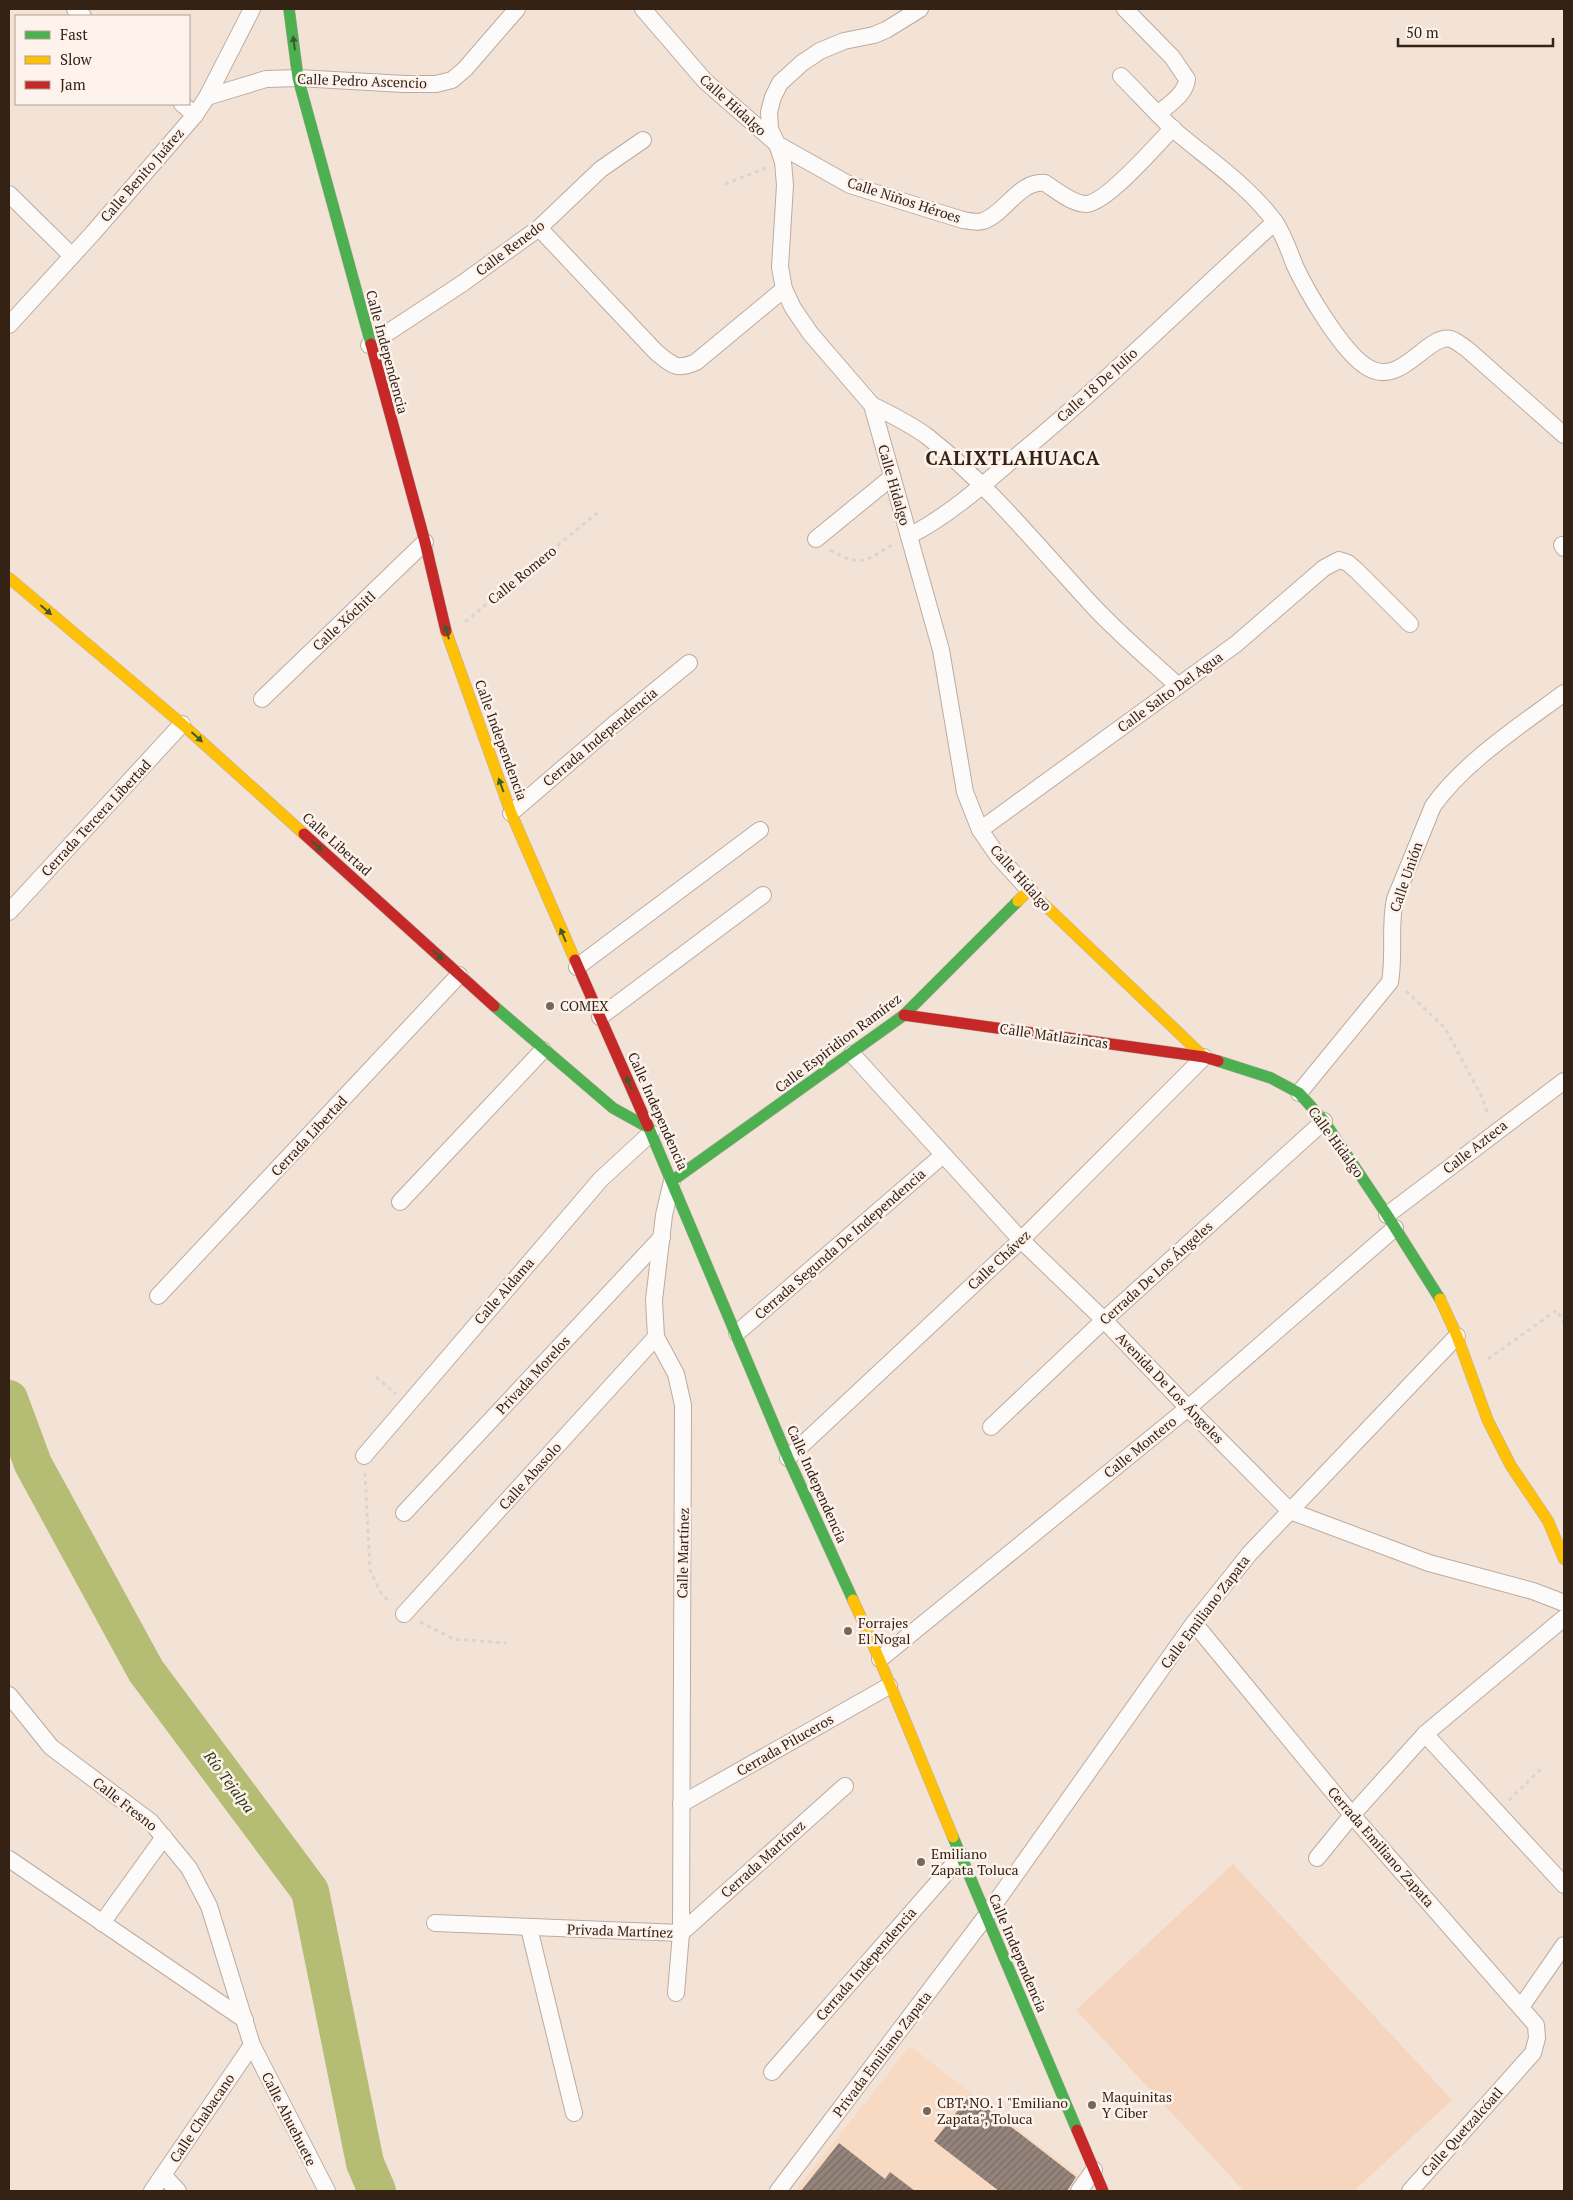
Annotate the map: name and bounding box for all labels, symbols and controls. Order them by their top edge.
legend [15,15,190,105]
scale bar [1398,15,1553,47]
text: 50 m [1406,22,1439,42]
text: Fast [60,24,88,44]
one-way arrow [289,35,297,51]
text: Slow [60,49,93,69]
street label: Calle Pedro Ascencio [297,69,427,92]
street label: Calle Hidalgo [696,70,771,140]
text: Jam [60,74,86,94]
street label: Calle Benito Juárez [96,124,188,226]
street label: Calle Niños Héroes [845,172,963,227]
street label: Calle Renedo [471,215,548,280]
street label: Calle Independencia [362,288,413,416]
street label: Calle 18 De Julio [1052,343,1141,426]
street label: Calle Hidalgo [874,442,915,528]
district label: CALIXTLAHUACA [926,445,1101,470]
street label: Calle Romero [483,541,560,608]
street label: Calle Xóchitl [308,586,379,655]
one-way arrow [39,604,52,615]
one-way arrow [442,624,450,639]
street label: Calle Salto Del Agua [1113,647,1226,736]
street label: Calle Independencia [471,677,532,803]
street label: Cerrada Independencia [538,683,661,790]
one-way arrow [190,731,202,743]
street label: Cerrada Tercera Libertad [36,755,155,880]
one-way arrow [497,777,505,792]
street label: Calle Libertad [299,807,376,880]
street label: Calle Unión [1385,839,1427,914]
street label: Calle Hidalgo [986,840,1057,915]
one-way arrow [311,841,323,852]
one-way arrow [559,928,567,942]
one-way arrow [431,950,444,961]
street label: Calle Espiridion Ramírez [771,989,905,1096]
place label: COMEX [560,996,609,1015]
marker: COMEX [544,1000,556,1012]
street label: Calle Matlazincas [998,1018,1110,1053]
street label: Calle Independencia [624,1049,693,1173]
one-way arrow [625,1076,633,1090]
street label: Cerrada Libertad [266,1091,351,1180]
street label: Calle Hidalgo [1304,1102,1369,1181]
street label: Calle Azteca [1439,1115,1511,1178]
street label: Cerrada Segunda De Independencia [750,1164,929,1323]
street label: Cerrada De Los Ángeles [1095,1217,1216,1329]
street label: Calle Chávez [963,1225,1034,1294]
street label: Calle Aldama [469,1253,538,1328]
street label: Avenida De Los Ángeles [1112,1328,1229,1447]
street label: Privada Morelos [491,1331,574,1418]
street label: Calle Montero [1099,1411,1180,1482]
street label: Calle Independencia [783,1422,852,1546]
street label: Calle Abasolo [494,1438,565,1514]
street label: Calle Martínez [672,1507,693,1599]
street label: Calle Emiliano Zapata [1156,1551,1253,1672]
place label: Forrajes El Nogal [858,1613,910,1648]
marker: Forrajes El Nogal [842,1625,854,1637]
street label: Cerrada Piluceros [733,1709,837,1780]
water label: Río Tejalpa [199,1746,260,1816]
street label: Calle Fresno [89,1772,162,1835]
street label: Cerrada Emiliano Zapata [1324,1782,1439,1911]
street label: Cerrada Martínez [716,1815,809,1902]
place label: Emiliano Zapata Toluca [931,1844,1019,1879]
marker: Emiliano Zapata Toluca [915,1856,927,1868]
street label: Calle Independencia [985,1891,1052,2015]
street label: Cerrada Independencia [811,1903,920,2024]
street label: Privada Martínez [567,1919,674,1942]
street label: Privada Emiliano Zapata [828,1987,935,2120]
street label: Calle Chabacano [165,2069,239,2166]
street label: Calle Ahuehuete [258,2069,321,2169]
street label: Calle Quetzalcóatl [1416,2083,1507,2180]
place label: Maquinitas Y Ciber [1102,2087,1172,2122]
place label: CBT. NO. 1 "Emiliano Zapata", Toluca [937,2093,1068,2128]
marker: Maquinitas Y Ciber [1086,2099,1098,2111]
marker: CBT. NO. 1 "Emiliano Zapata", Toluca [921,2105,933,2117]

